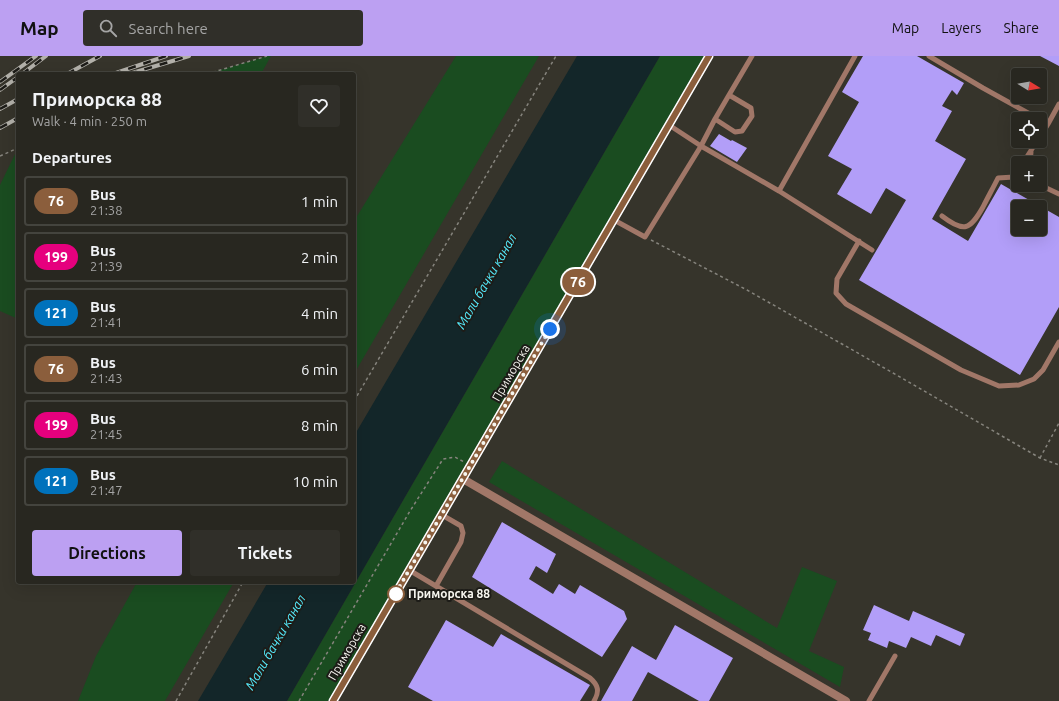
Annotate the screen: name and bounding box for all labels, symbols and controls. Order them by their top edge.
search box [83,10,363,46]
text: Map [20,17,59,39]
icon: search [97,17,119,39]
text: Search here [129,20,208,37]
text: Map [892,20,919,36]
text: Layers [941,20,981,36]
text: Share [1003,20,1039,36]
north arrow [1011,68,1047,104]
map controls [1011,68,1047,236]
button: heart [298,85,340,127]
text: Приморска 88 [32,88,162,110]
button: locate [1011,112,1047,148]
text: Walk · 4 min · 250 m [32,114,147,128]
text: Departures [32,149,112,166]
button: + [1011,156,1047,192]
text: Bus [90,186,116,203]
text: 76 [48,193,64,209]
text: 1 min [301,193,338,210]
button: − [1011,200,1047,236]
text: 21:38 [90,203,123,217]
water label: Мали бачки канал [453,231,519,331]
text: Bus [90,242,116,259]
text: 199 [44,249,68,265]
text: 2 min [301,249,338,266]
text: 21:39 [90,259,123,273]
line badge: 76 [560,269,596,295]
text: 76 [570,274,586,290]
text: Bus [90,298,116,315]
text: 121 [44,305,68,321]
text: 4 min [301,305,338,322]
text: 21:41 [90,315,123,329]
your location [540,319,560,339]
street label: Приморска [489,342,532,403]
text: Bus [90,354,116,371]
text: 76 [48,361,64,377]
text: 6 min [301,361,338,378]
text: 21:43 [90,371,123,385]
text: Bus [90,410,116,427]
text: 199 [44,417,68,433]
text: 8 min [301,417,338,434]
text: 21:45 [90,427,123,441]
text: Bus [90,466,116,483]
text: 121 [44,473,68,489]
text: 10 min [292,473,338,490]
text: 21:47 [90,483,123,497]
button: Directions [32,530,182,576]
button: Tickets [190,530,340,576]
marker: Приморска 88 [387,585,405,603]
place label: Приморска 88 [408,587,490,600]
water label: Мали бачки канал [242,592,308,692]
street label: Приморска [325,621,368,682]

